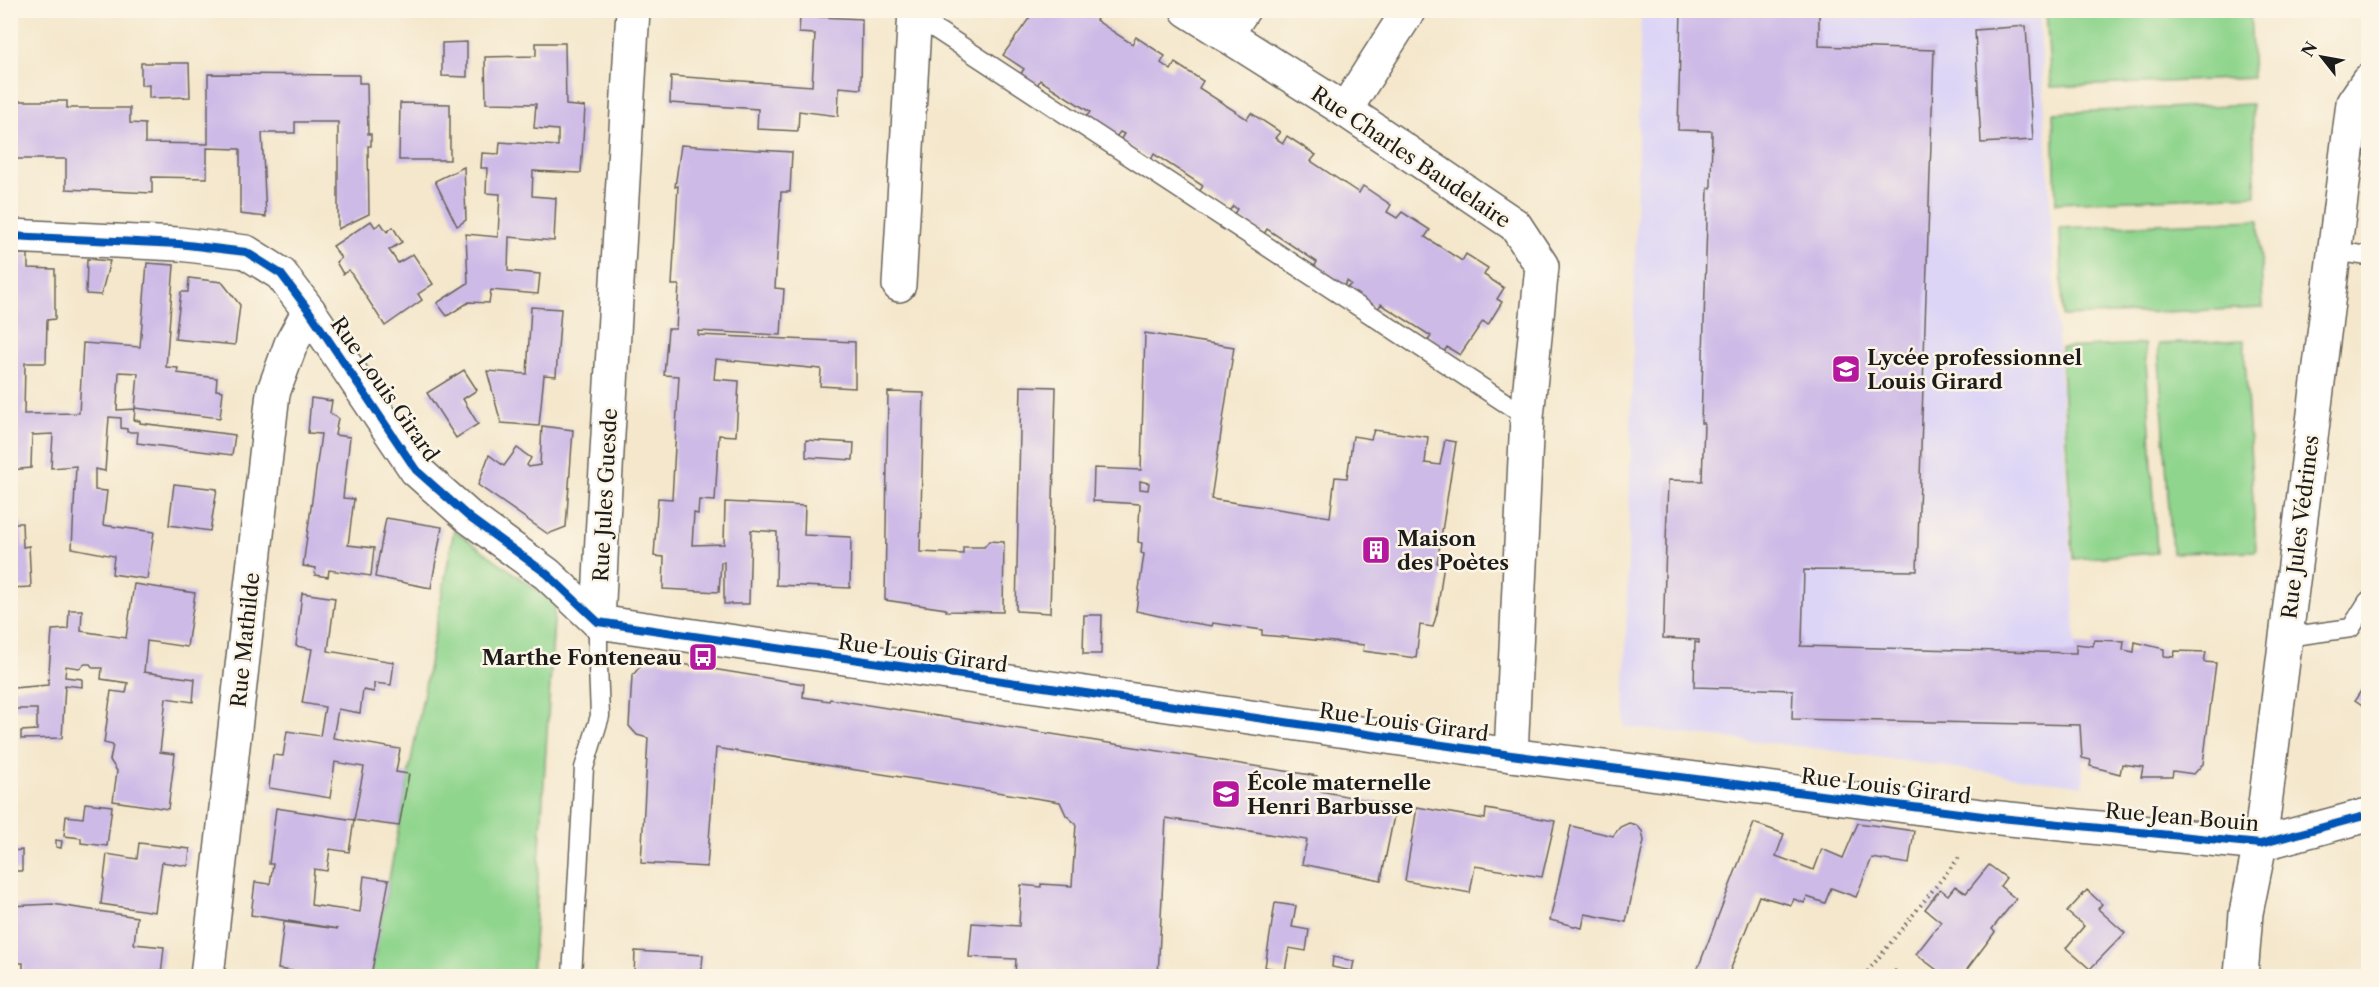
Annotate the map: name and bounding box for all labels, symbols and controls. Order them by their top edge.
north arrow [2292,27,2352,87]
text: N [2297,38,2321,60]
street label: Rue Charles Baudelaire [1307,81,1515,233]
street label: Rue Louis Girard [326,312,444,466]
place label: Lycée professionnel Louis Girard [1867,345,2082,394]
school or university icon: Lycée professionnel Louis Girard [1830,353,1862,385]
street label: Rue Jules Guesde [588,408,622,582]
street label: Rue Jules Védrines [2276,434,2324,620]
place label: Maison des Poètes [1397,526,1509,575]
building icon: Maison des Poètes [1360,534,1392,566]
street label: Rue Mathilde [225,571,265,709]
street label: Rue Louis Girard [837,629,1010,677]
bus stop icon: Marthe Fonteneau [687,641,719,673]
place label: Marthe Fonteneau [482,645,682,670]
street label: Rue Louis Girard [1318,698,1491,746]
street label: Rue Louis Girard [1800,763,1973,809]
place label: École maternelle Henri Barbusse [1247,770,1431,819]
school or university icon: École maternelle Henri Barbusse [1210,778,1242,810]
street label: Rue Jean Bouin [2104,798,2260,836]

